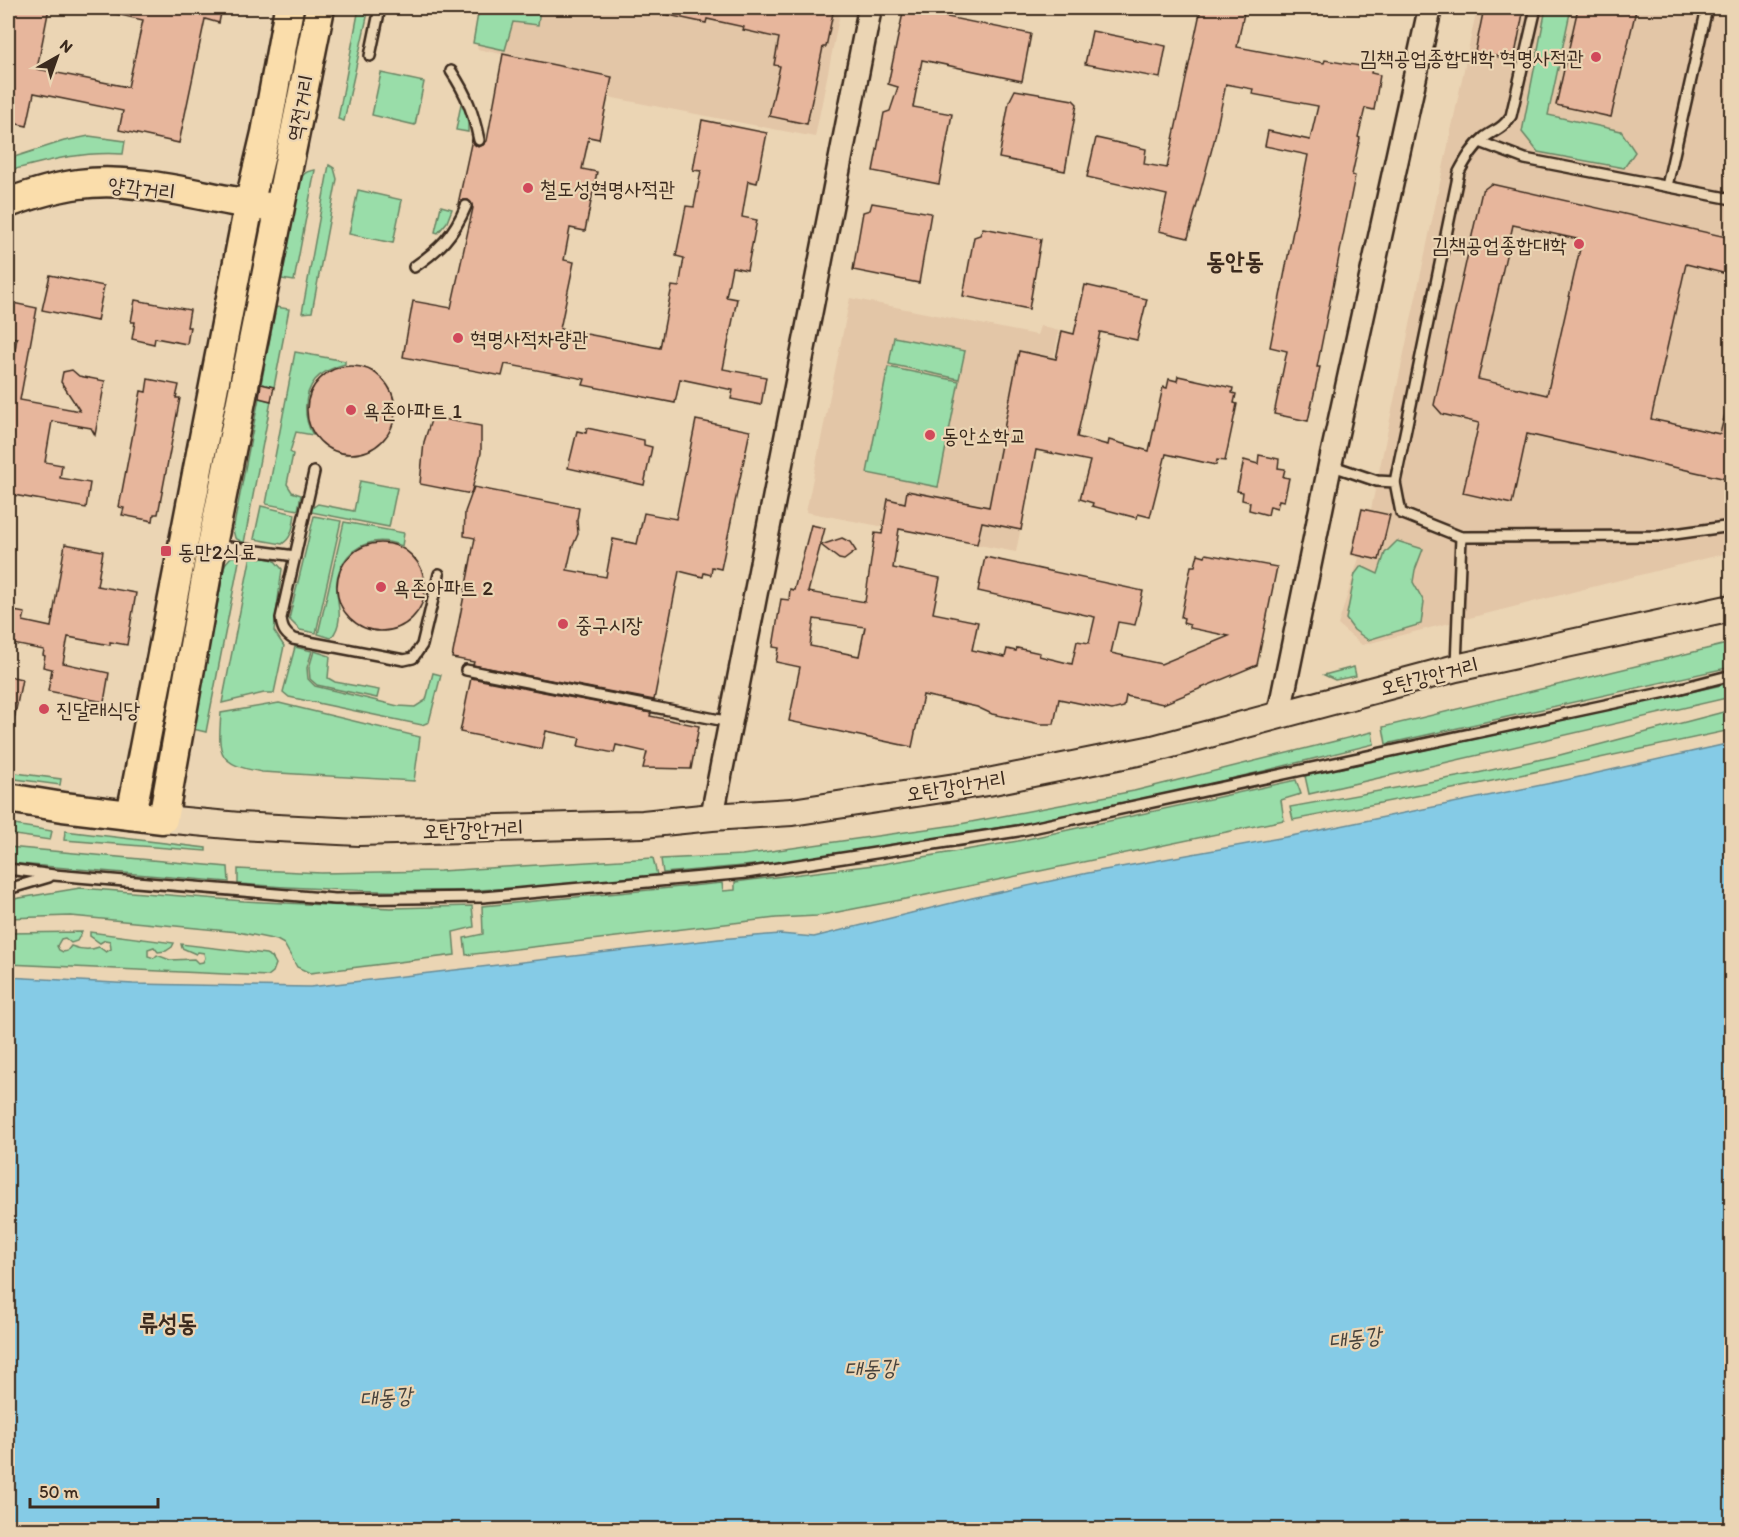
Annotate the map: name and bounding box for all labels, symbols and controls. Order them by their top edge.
north arrow [27,27,87,87]
text: N [56,35,77,57]
place label: 김책공업종합대학 혁명사적관 [1360,45,1584,70]
marker: 김책공업종합대학 혁명사적관 [1589,50,1603,64]
street label: 역전거리 [281,72,319,144]
street label: 양각거리 [107,171,177,205]
place label: 철도성혁명사적관 [540,176,675,201]
marker: 철도성혁명사적관 [521,181,535,195]
place label: 김책공업종합대학 [1432,232,1567,257]
marker: 김책공업종합대학 [1572,237,1586,251]
district label: 동안동 [1206,246,1264,275]
place label: 혁명사적차량관 [470,326,588,351]
marker: 혁명사적차량관 [451,331,465,345]
place label: 욕존아파트 1 [363,398,462,423]
marker: 욕존아파트 1 [344,403,358,417]
place label: 동안소학교 [942,423,1027,448]
marker: 동안소학교 [923,428,937,442]
place label: 동만2식료 [178,539,257,564]
marker: 동만2식료 [159,544,173,558]
place label: 욕존아파트 2 [393,575,493,600]
marker: 욕존아파트 2 [374,580,388,594]
place label: 중구시장 [575,612,643,637]
marker: 중구시장 [556,617,570,631]
street label: 오탄강안거리 [1377,652,1481,700]
place label: 진달래식당 [56,697,141,722]
marker: 진달래식당 [37,702,51,716]
street label: 오탄강안거리 [904,766,1008,806]
street label: 오탄강안거리 [422,815,524,843]
district label: 류성동 [139,1308,197,1337]
water label: 대동강 [1327,1321,1385,1355]
water label: 대동강 [844,1354,900,1382]
water label: 대동강 [358,1381,416,1413]
scale bar [30,1471,158,1509]
text: 50 m [39,1481,79,1503]

